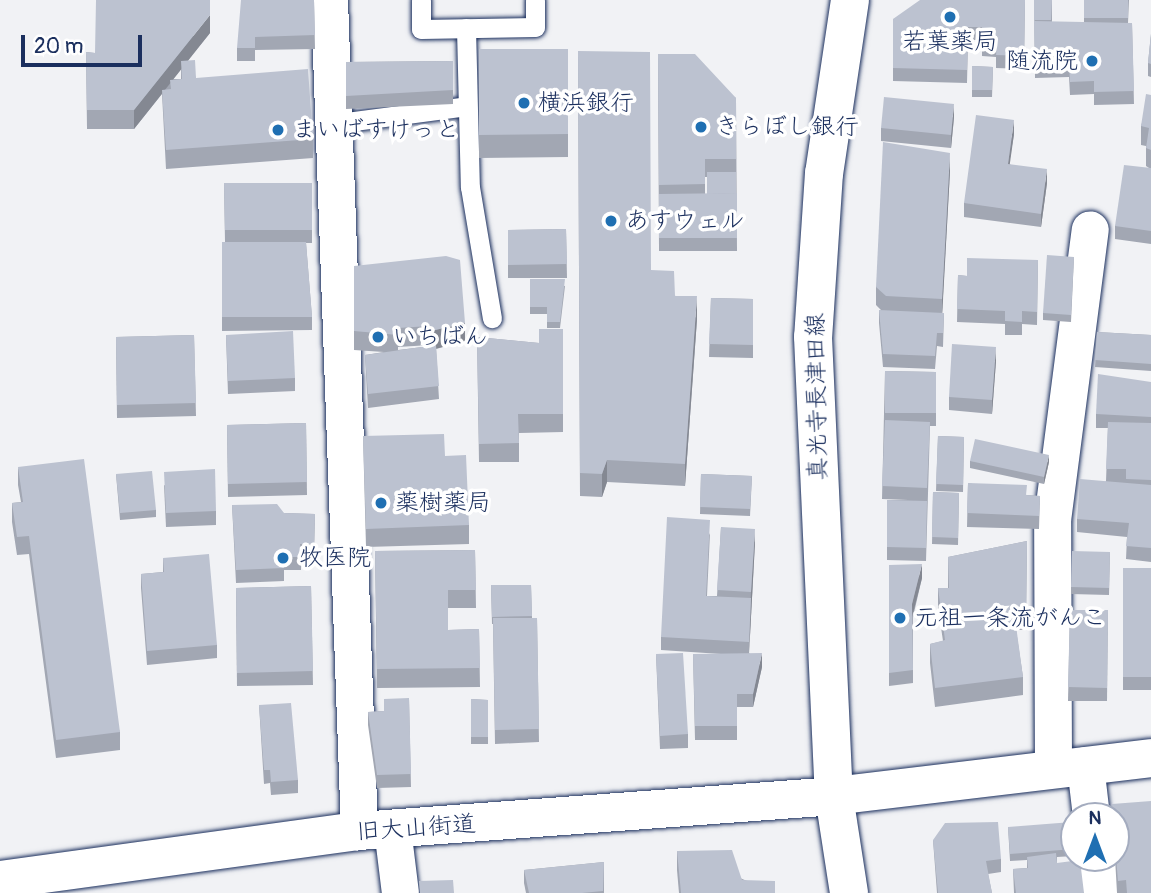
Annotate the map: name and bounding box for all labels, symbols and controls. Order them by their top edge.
marker: 若葉薬局 [942,9,958,25]
scale bar [24,21,145,65]
place label: 若葉薬局 [902,28,998,56]
text: 20 m [34,33,83,60]
place label: 随流院 [1006,47,1078,75]
marker: 随流院 [1084,53,1100,69]
place label: 横浜銀行 [538,89,634,117]
marker: 横浜銀行 [516,95,532,111]
place label: きらぼし銀行 [715,113,859,141]
place label: まいばすけっと [292,116,460,144]
marker: きらぼし銀行 [693,119,709,135]
marker: まいばすけっと [270,122,286,138]
place label: あすウェル [625,207,745,235]
marker: あすウェル [603,213,619,229]
street label: 真光寺長津田線 [801,313,833,481]
place label: いちばん [392,323,488,351]
marker: いちばん [370,329,386,345]
place label: 薬樹薬局 [395,489,491,517]
marker: 薬樹薬局 [373,495,389,511]
place label: 牧医院 [299,544,371,572]
marker: 牧医院 [273,548,293,568]
place label: 元祖一条流がんこ [914,604,1106,632]
marker: 元祖一条流がんこ [892,610,908,626]
north arrow [1060,802,1130,872]
text: N [1089,806,1101,830]
street label: 旧大山街道 [355,809,477,847]

